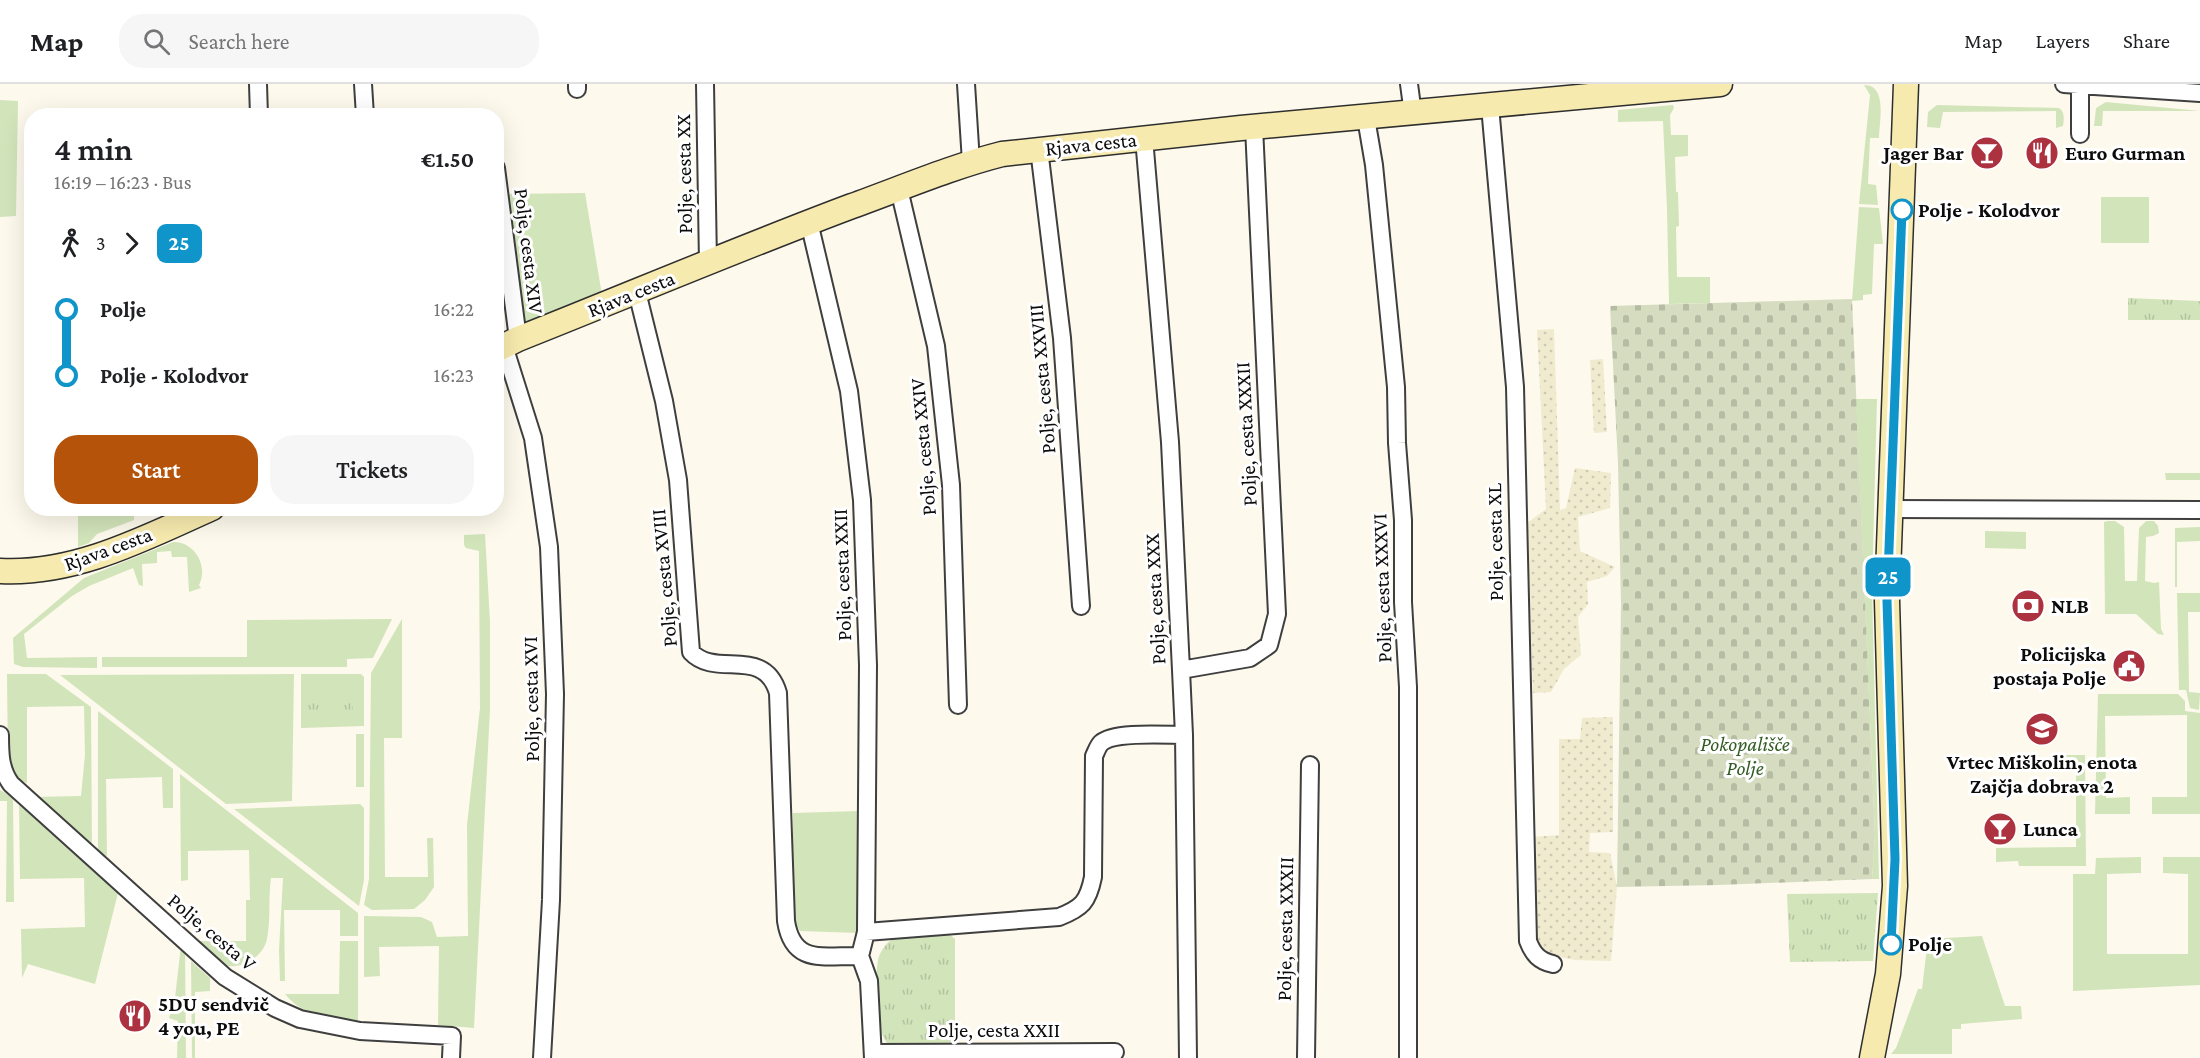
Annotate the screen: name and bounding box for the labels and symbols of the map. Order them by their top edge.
street label: Polje, cesta XX [671,114,697,234]
street label: Rjava cesta [1044,127,1138,161]
bar icon: Jager Bar [1969,135,2005,171]
restaurant icon: Euro Gurman [2024,135,2060,171]
place label: Jager Bar [1881,141,1965,165]
place label: Euro Gurman [2065,141,2185,165]
street label: Polje, cesta XIV [509,187,549,315]
place label: Polje - Kolodvor [1918,198,2060,222]
marker: Polje - Kolodvor [1891,199,1913,221]
street label: Rjava cesta [584,266,678,322]
street label: Polje, cesta XXVIII [1023,303,1061,455]
street label: Polje, cesta XXXII [1230,361,1262,507]
street label: Polje, cesta XXIV [905,377,941,517]
street label: Polje, cesta XL [1482,482,1508,601]
street label: Polje, cesta XVIII [646,508,682,648]
street label: Polje, cesta XXII [828,508,856,642]
street label: Polje, cesta XXXVI [1367,513,1397,663]
street label: Rjava cesta [61,522,156,576]
street label: Polje, cesta XXX [1140,533,1170,665]
line badge: 25 [1861,558,1915,596]
bank icon: NLB [2010,588,2046,624]
place label: NLB [2051,594,2089,618]
street label: Polje, cesta XVI [518,636,544,762]
place label: Policijska postaja Polje [1993,642,2107,690]
public building icon: Policijska postaja Polje [2111,648,2147,684]
school or university icon: Vrtec Miškolin, enota Zajčja dobrava 2 [2024,711,2060,747]
park label: Pokopališče Polje [1700,732,1790,780]
place label: Vrtec Miškolin, enota Zajčja dobrava 2 [1946,750,2138,798]
bar icon: Lunca [1982,811,2018,847]
place label: Lunca [2023,817,2078,841]
street label: Polje, cesta XXXII [1272,857,1298,1001]
street label: Polje, cesta V [163,888,261,976]
place label: Polje [1908,932,1952,956]
marker: Polje [1880,933,1902,955]
place label: 5DU sendvič 4 you, PE [158,992,270,1040]
restaurant icon: 5DU sendvič 4 you, PE [117,998,153,1034]
street label: Polje, cesta XXII [928,1018,1060,1042]

